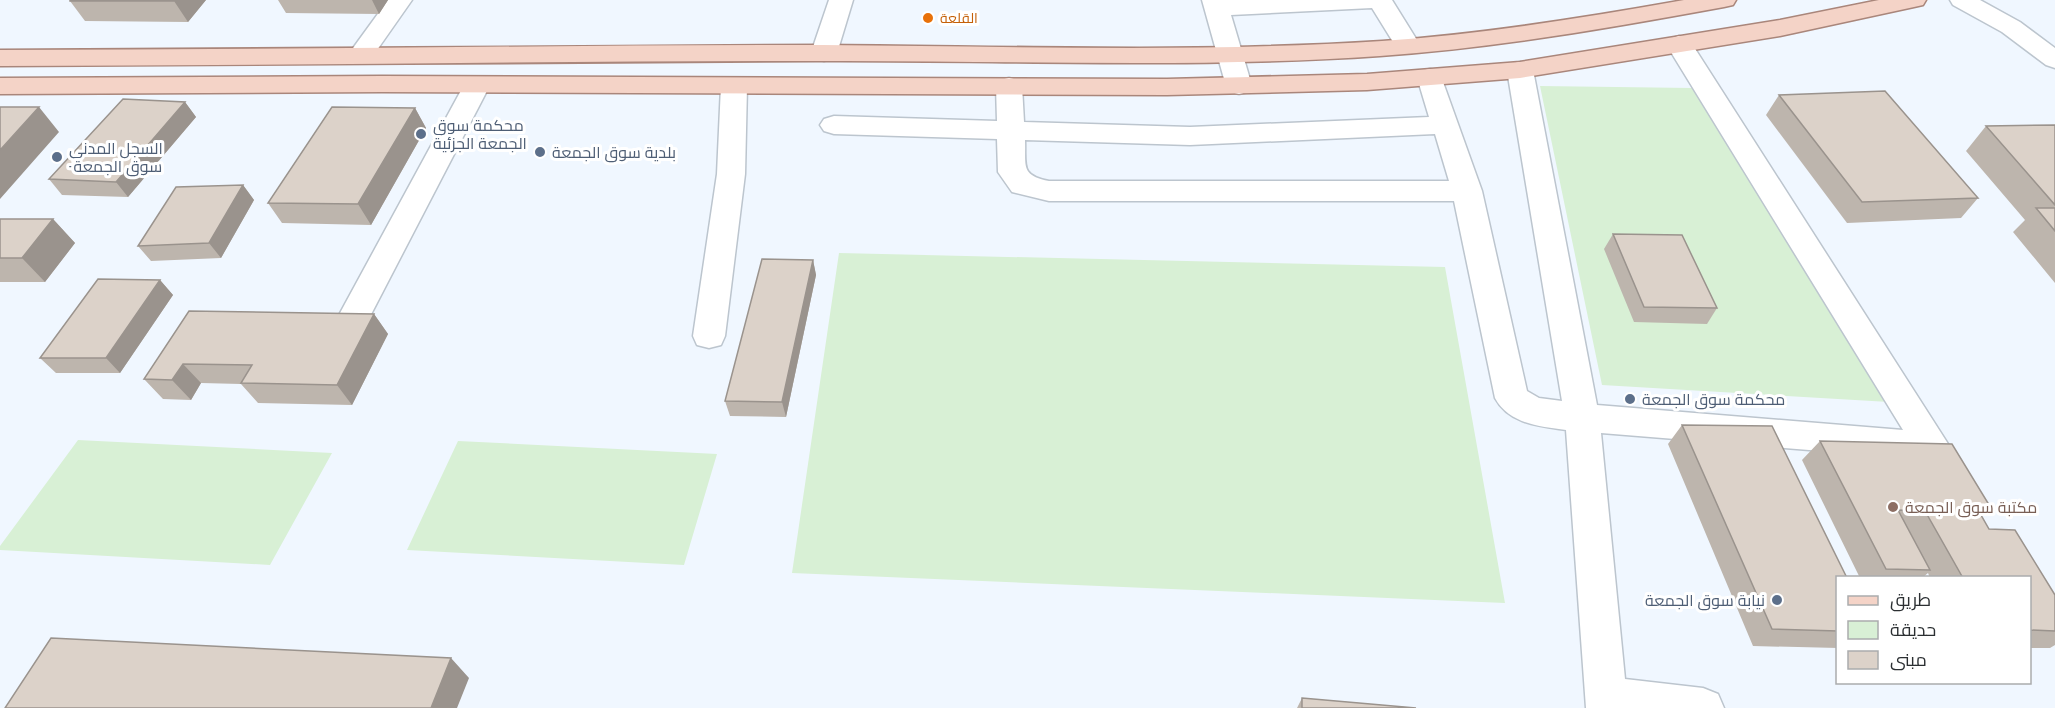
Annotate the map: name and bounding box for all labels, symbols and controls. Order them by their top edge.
place label: القلعة [940,10,978,26]
marker: القلعة [921,11,935,25]
place label: محكمة سوق الجمعة الجزئية [433,116,527,153]
marker: محكمة سوق الجمعة الجزئية [414,127,428,141]
place label: السجل المدني -سوق الجمعة [69,139,163,177]
place label: بلدية سوق الجمعة [552,143,676,163]
marker: بلدية سوق الجمعة [533,145,547,159]
marker: السجل المدني -سوق الجمعة [50,150,64,164]
place label: محكمة سوق الجمعة [1642,390,1785,410]
marker: محكمة سوق الجمعة [1623,392,1637,406]
place label: مكتبة سوق الجمعة [1905,498,2037,518]
marker: مكتبة سوق الجمعة [1886,500,1900,514]
legend [1836,576,2031,684]
text: طريق [1890,589,1931,612]
place label: نيابة سوق الجمعة [1645,591,1765,611]
marker: نيابة سوق الجمعة [1770,593,1784,607]
text: حديقة [1890,619,1936,640]
text: مبنى [1890,649,1927,671]

